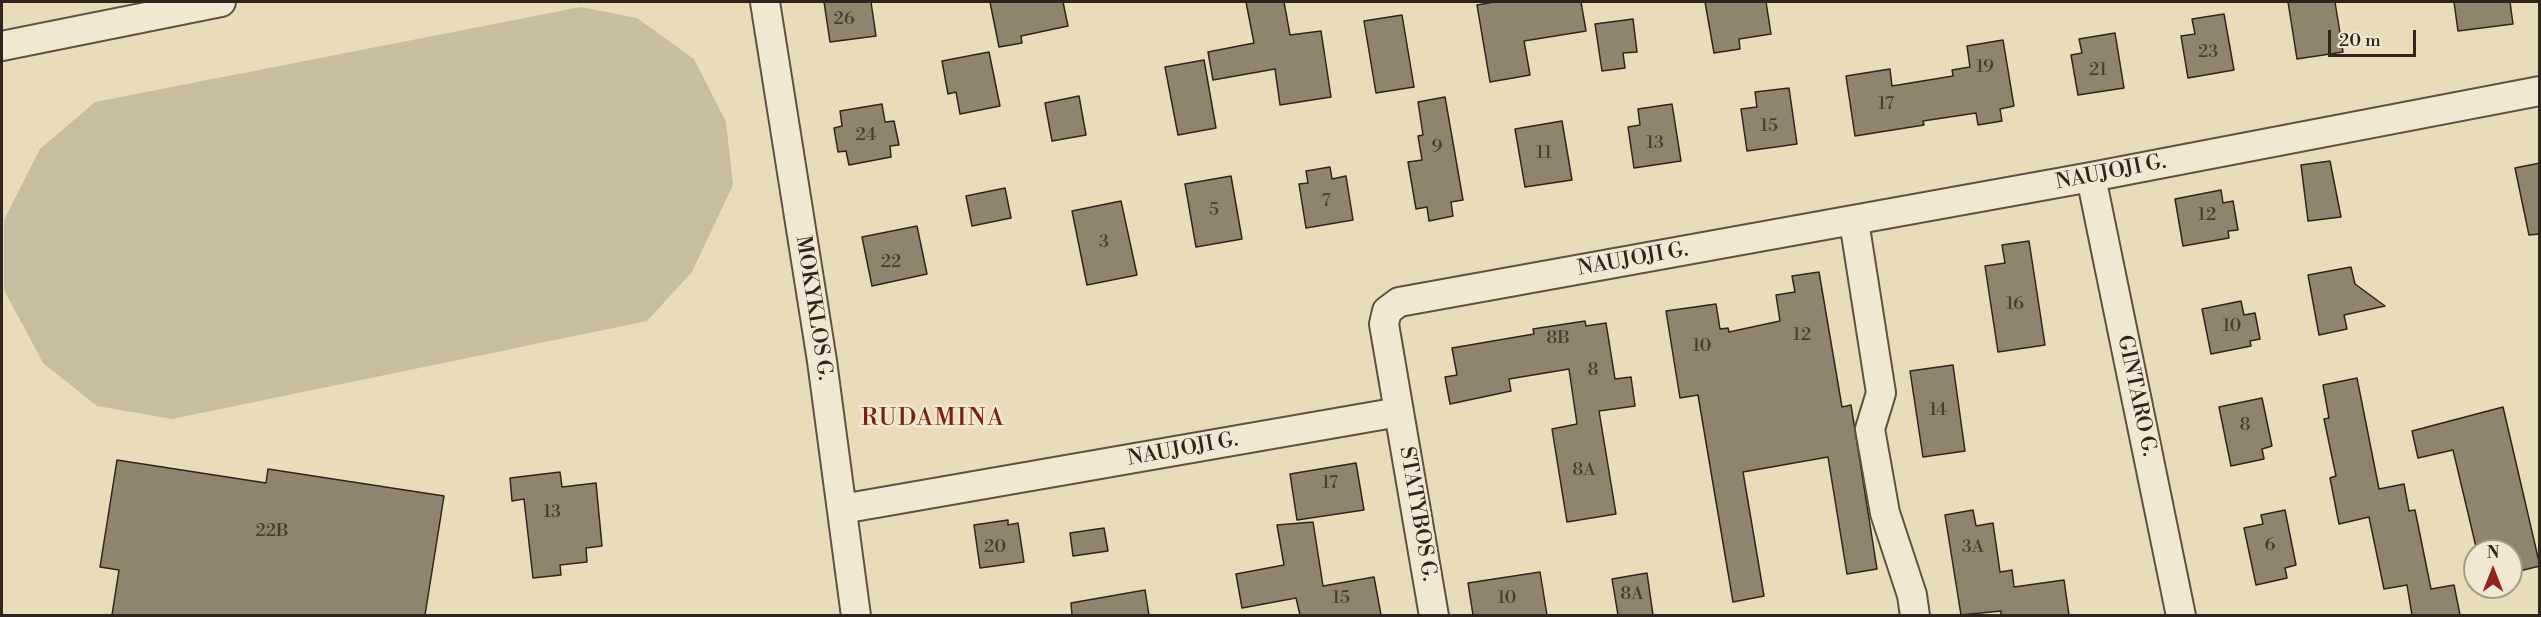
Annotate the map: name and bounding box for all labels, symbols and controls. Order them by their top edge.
house number: 26 [833,9,855,31]
scale bar [2331,18,2420,56]
text: 20 m [2339,29,2381,52]
house number: 23 [2198,42,2218,64]
house number: 19 [1976,57,1994,79]
house number: 21 [2089,60,2107,82]
house number: 17 [1878,94,1894,116]
house number: 15 [1760,116,1778,138]
house number: 24 [855,125,877,147]
house number: 13 [1646,133,1664,155]
house number: 9 [1432,137,1442,159]
house number: 11 [1536,143,1552,165]
street label: NAUJOJI G. [2054,150,2168,196]
house number: 7 [1321,191,1331,213]
house number: 5 [1209,200,1219,222]
house number: 12 [2198,205,2216,227]
house number: 3 [1099,232,1109,254]
street label: MOKYKLOS G. [789,234,837,382]
street label: NAUJOJI G. [1576,238,1690,282]
house number: 22 [881,252,901,274]
house number: 16 [2006,294,2024,316]
house number: 10 [2222,316,2242,338]
house number: 12 [1793,325,1811,347]
house number: 8B [1546,328,1570,350]
street label: GINTARO G. [2111,333,2161,459]
house number: 10 [1692,336,1712,358]
house number: 8 [1587,360,1599,382]
house number: 14 [1929,400,1947,422]
district label: RUDAMINA [861,405,1005,433]
house number: 8 [2239,415,2251,437]
street label: NAUJOJI G. [1126,428,1240,472]
street label: STATYBOS G. [1393,445,1441,583]
house number: 8A [1572,460,1596,482]
house number: 17 [1322,473,1338,495]
house number: 13 [543,502,561,524]
house number: 22B [255,521,289,543]
house number: 6 [2265,535,2275,557]
house number: 20 [984,537,1006,559]
house number: 3A [1962,537,1984,559]
north arrow [2463,539,2523,599]
text: N [2487,543,2499,563]
house number: 8A [1620,584,1644,606]
house number: 15 [1332,588,1350,610]
house number: 10 [1497,588,1517,610]

